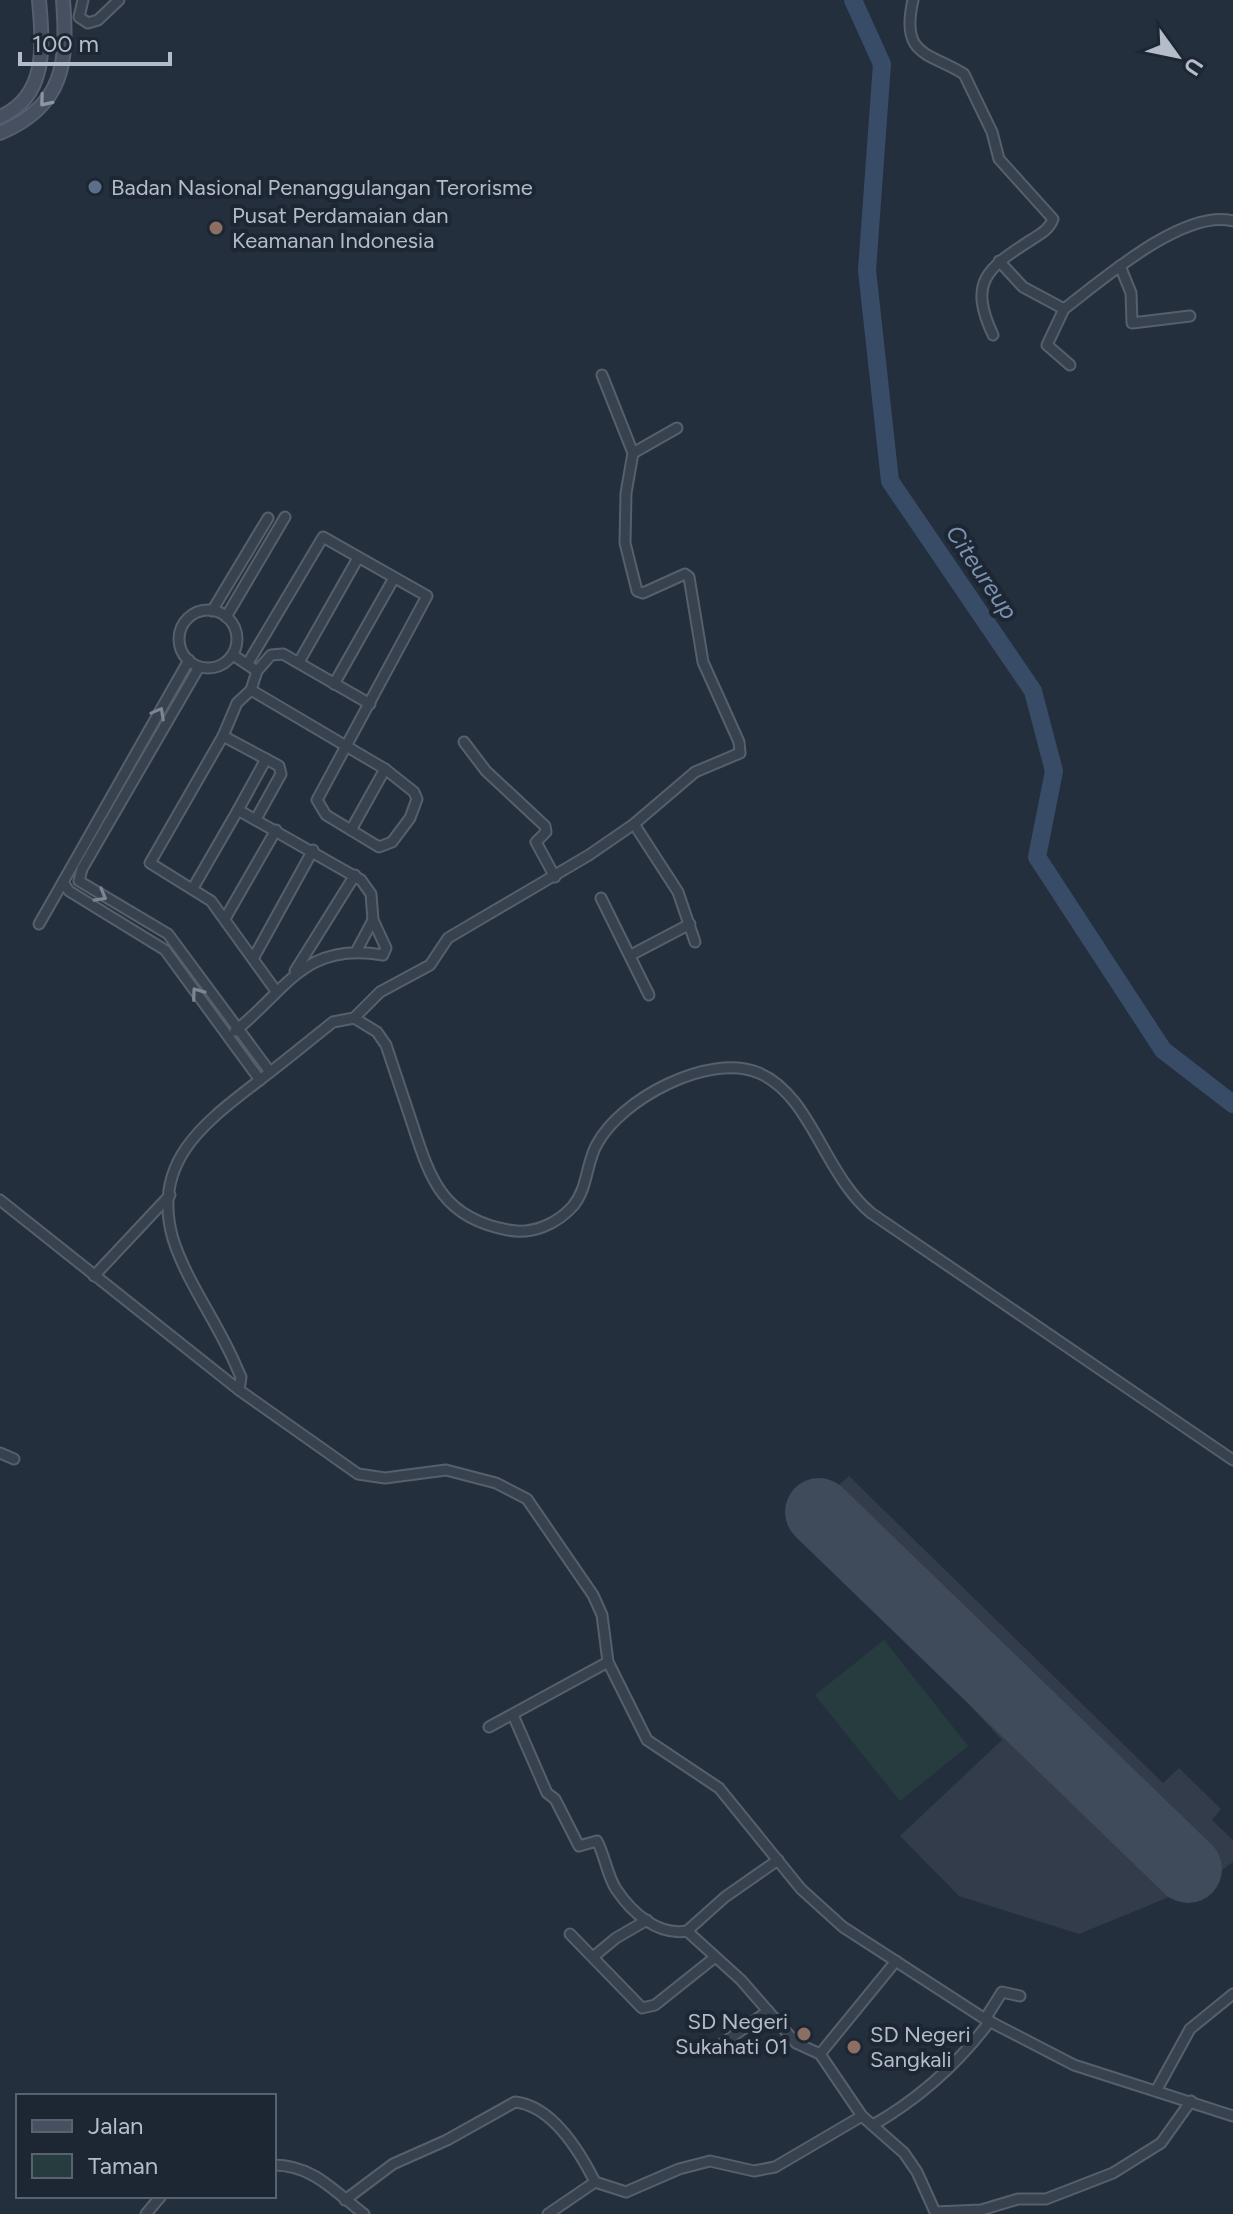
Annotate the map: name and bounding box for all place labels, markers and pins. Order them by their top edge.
place label: Badan Nasional Penanggulangan Terorisme [111,174,533,201]
marker: Badan Nasional Penanggulangan Terorisme [86,178,104,196]
place label: Pusat Perdamaian dan Keamanan Indonesia [232,202,449,254]
marker: Pusat Perdamaian dan Keamanan Indonesia [207,219,225,237]
place label: SD Negeri Sukahati 01 [675,2008,788,2060]
place label: SD Negeri Sangkali [870,2021,971,2073]
marker: SD Negeri Sukahati 01 [795,2025,813,2043]
marker: SD Negeri Sangkali [845,2038,863,2056]

